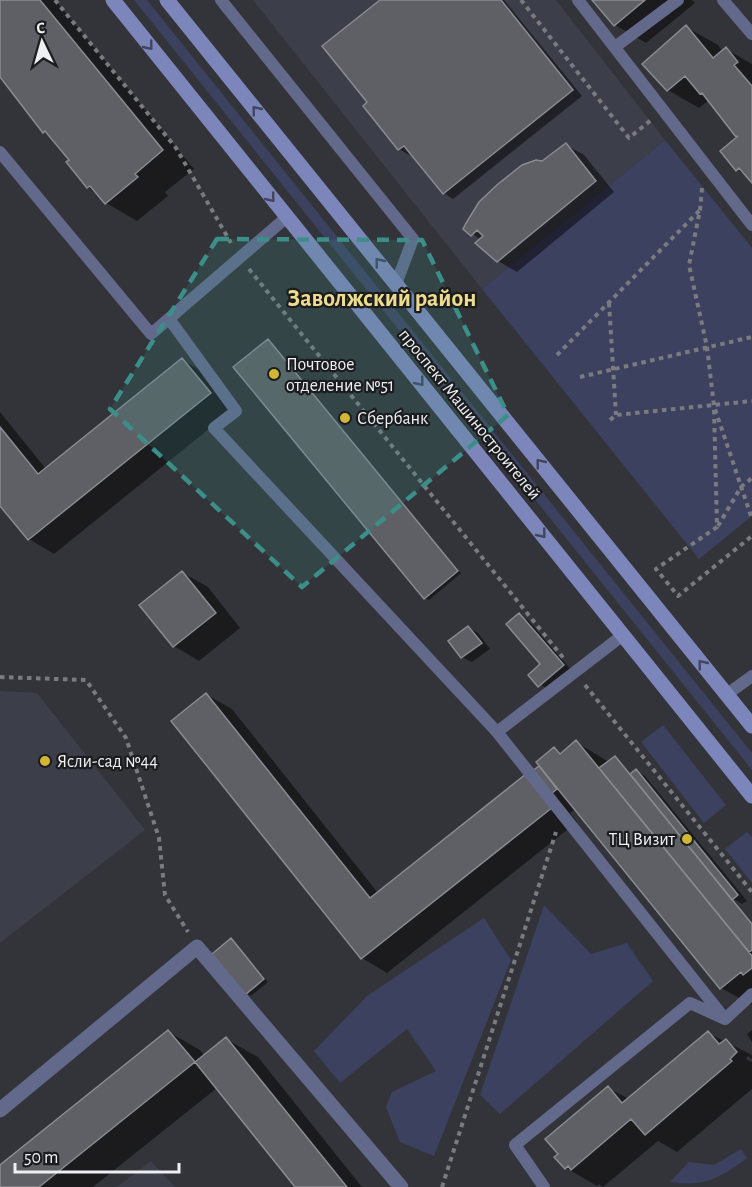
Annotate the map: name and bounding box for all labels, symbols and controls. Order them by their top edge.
north arrow [12,12,72,72]
text: С [36,20,46,36]
one-way arrow [142,39,153,50]
one-way arrow [253,106,264,117]
one-way arrow [264,191,275,202]
one-way arrow [375,258,386,269]
district label: Заволжский район [288,287,476,311]
street label: проспект Машиностроителей [395,326,544,503]
place label: Почтовое отделение №51 [286,356,394,395]
marker: Почтовое отделение №51 [267,367,281,381]
one-way arrow [412,376,423,387]
place label: Сбербанк [357,409,429,428]
marker: Сбербанк [338,411,352,425]
one-way arrow [537,459,548,470]
one-way arrow [535,528,546,539]
one-way arrow [699,660,710,671]
place label: Ясли-сад №44 [57,753,158,771]
marker: Ясли-сад №44 [38,754,52,768]
place label: ТЦ Визит [609,831,676,849]
marker: ТЦ Визит [680,832,694,846]
scale bar [15,1136,178,1174]
text: 50 m [24,1149,58,1167]

